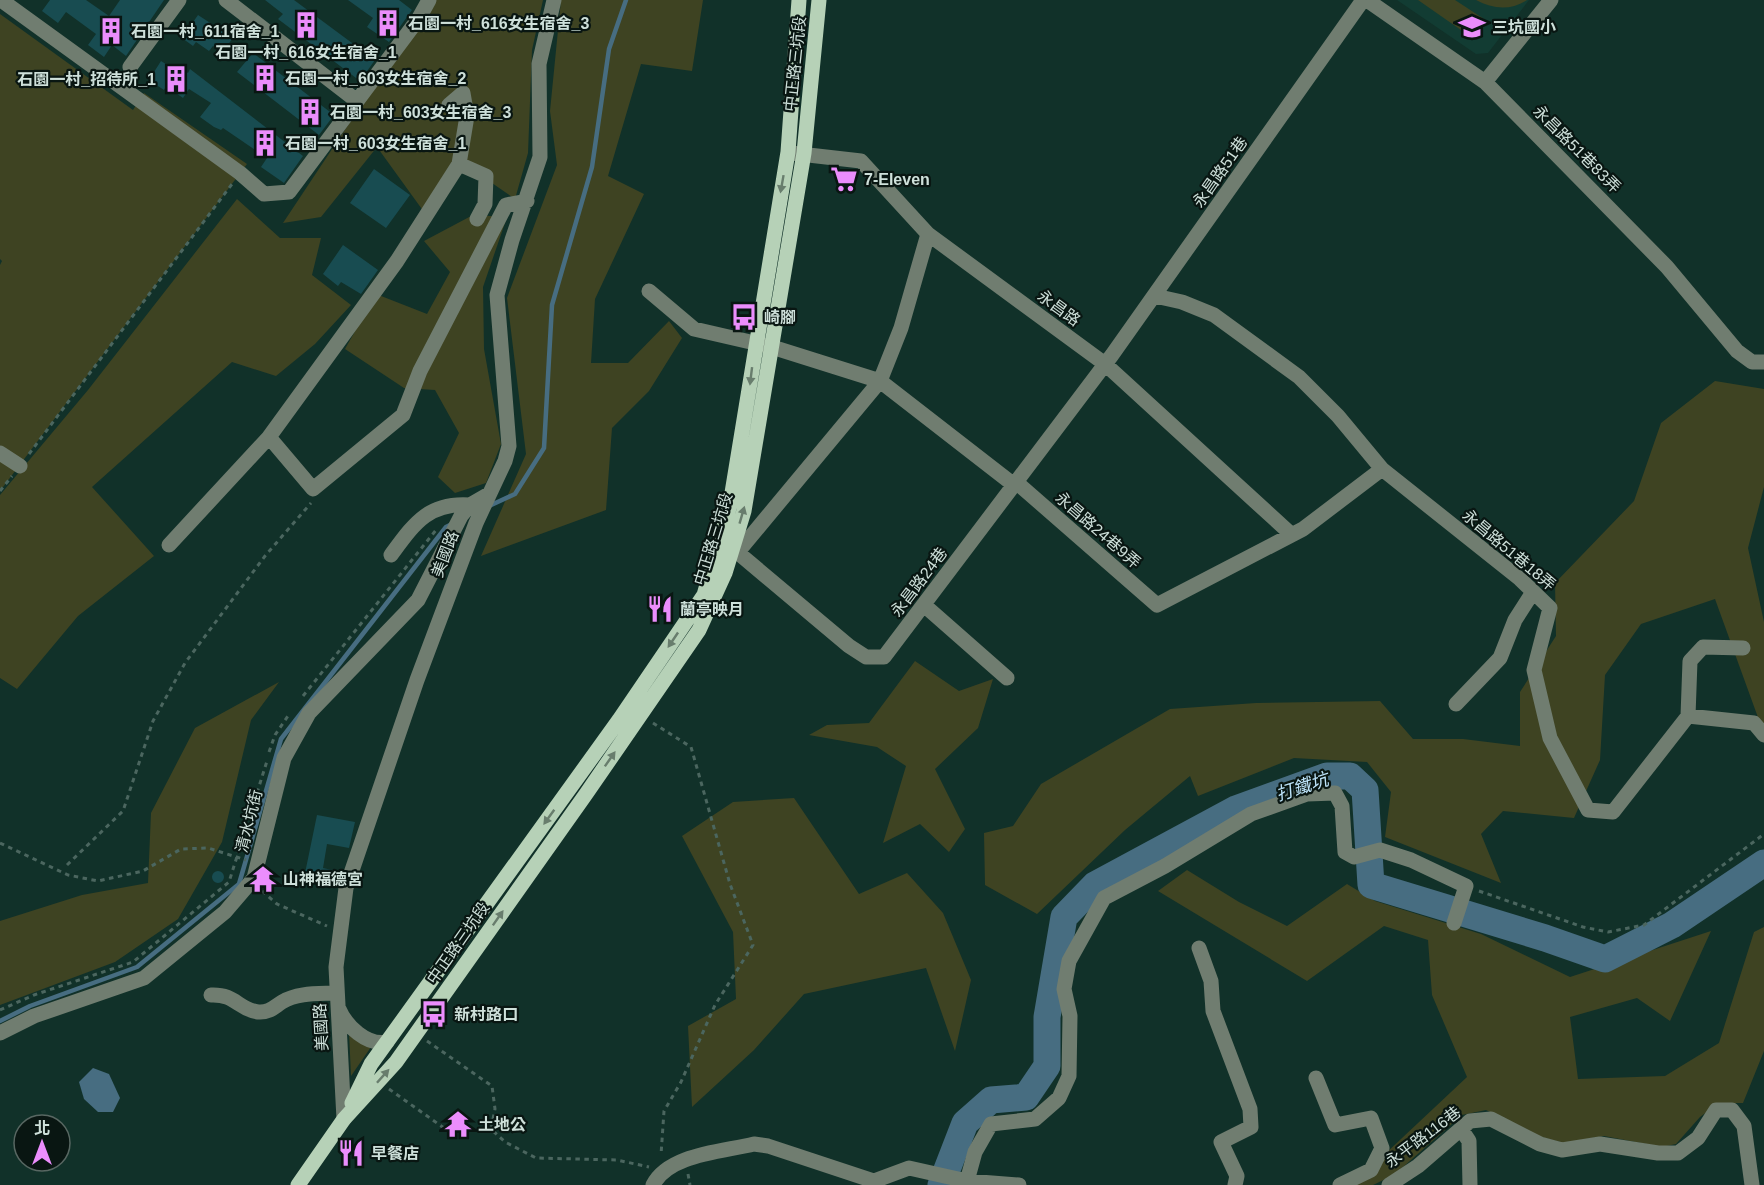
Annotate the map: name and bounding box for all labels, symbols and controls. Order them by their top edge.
building icon: 石園一村_616女生宿舍_3 [373,8,403,38]
building icon: 石園一村_616女生宿舍_1 [291,10,321,40]
school or university icon: 三坑國小 [1457,12,1487,42]
place label: 石園一村_616女生宿舍_3 [408,14,589,32]
street label: 中正路三坑段 [782,15,808,113]
building icon: 石園一村_611宿舍_1 [96,16,126,46]
place label: 三坑國小 [1492,18,1556,36]
place label: 石園一村_611宿舍_1 [131,22,280,40]
place label: 石園一村_616女生宿舍_1 [215,43,397,61]
building icon: 石園一村_603女生宿舍_2 [250,63,280,93]
building icon: 石園一村_招待所_1 [161,64,191,94]
place label: 石園一村_603女生宿舍_2 [285,69,466,87]
place label: 石園一村_招待所_1 [17,70,156,88]
building icon: 石園一村_603女生宿舍_3 [295,97,325,127]
street label: 永昌路51巷83弄 [1530,102,1624,196]
place label: 石園一村_603女生宿舍_3 [330,103,511,121]
building icon: 石園一村_603女生宿舍_1 [250,128,280,158]
place label: 石園一村_603女生宿舍_1 [285,134,466,152]
street label: 永昌路51巷 [1190,134,1250,210]
supermarket icon: 7-Eleven [829,164,859,194]
place label: 7-Eleven [864,171,930,188]
one-way arrow [777,174,786,193]
street label: 永昌路 [1035,287,1083,329]
bus stop icon: 崎腳 [729,302,759,332]
place label: 崎腳 [764,309,796,326]
one-way arrow [746,367,756,386]
street label: 永昌路24巷9弄 [1052,489,1144,571]
street label: 中正路三坑段 [691,491,735,587]
one-way arrow [738,506,747,524]
street label: 永昌路51巷18弄 [1459,506,1559,594]
street label: 美國路 [428,529,462,579]
street label: 永昌路24巷 [888,544,950,620]
restaurant icon: 蘭亭映月 [645,594,675,624]
place label: 蘭亭映月 [680,601,744,618]
one-way arrow [668,632,679,649]
one-way arrow [604,751,616,767]
water label: 打鐵坑 [1273,768,1334,805]
street label: 清水坑街 [233,788,265,854]
one-way arrow [543,808,555,824]
temple icon: 山神福德宮 [248,864,278,894]
place label: 山神福德宮 [283,870,363,888]
street label: 中正路三坑段 [424,899,492,987]
one-way arrow [492,910,504,926]
bus stop icon: 新村路口 [419,999,449,1029]
street label: 美國路 [311,1003,331,1051]
place label: 新村路口 [454,1005,518,1023]
one-way arrow [376,1068,390,1083]
street label: 永平路116巷 [1382,1103,1464,1171]
temple icon: 土地公 [443,1109,473,1139]
north arrow [12,1113,72,1173]
place label: 土地公 [478,1116,526,1133]
text: 北 [34,1120,50,1137]
restaurant icon: 早餐店 [336,1138,366,1168]
place label: 早餐店 [371,1145,419,1162]

